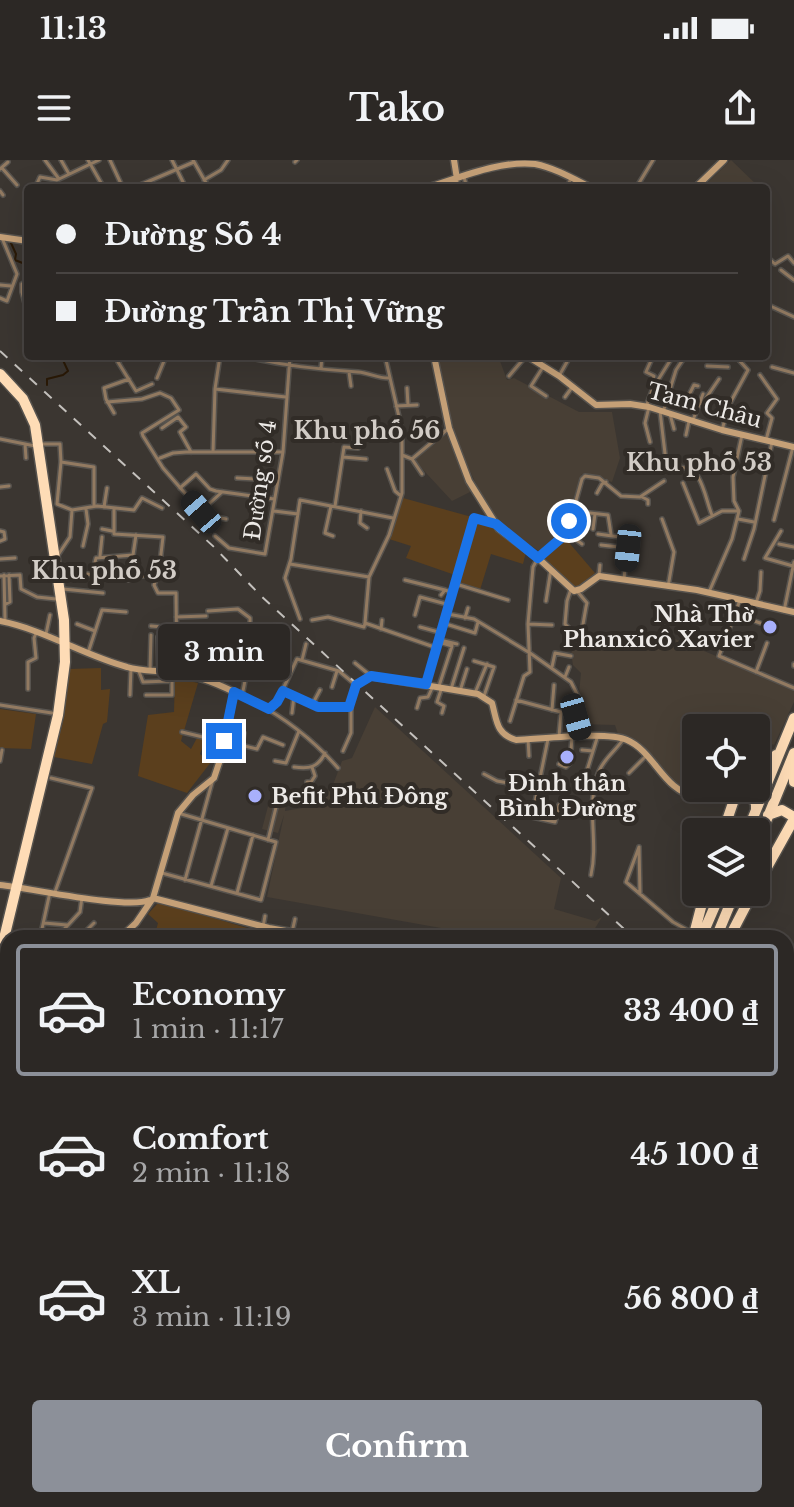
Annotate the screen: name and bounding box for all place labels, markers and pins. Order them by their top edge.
place label: Nhà Thờ Phanxicô Xavier [563,601,755,653]
marker: Nhà Thờ Phanxicô Xavier [761,618,779,636]
marker: Đình thần Bình Đường [558,748,576,766]
place label: Đình thần Bình Đường [498,770,637,822]
place label: Befit Phú Đông [271,783,449,810]
marker: Befit Phú Đông [246,787,264,805]

